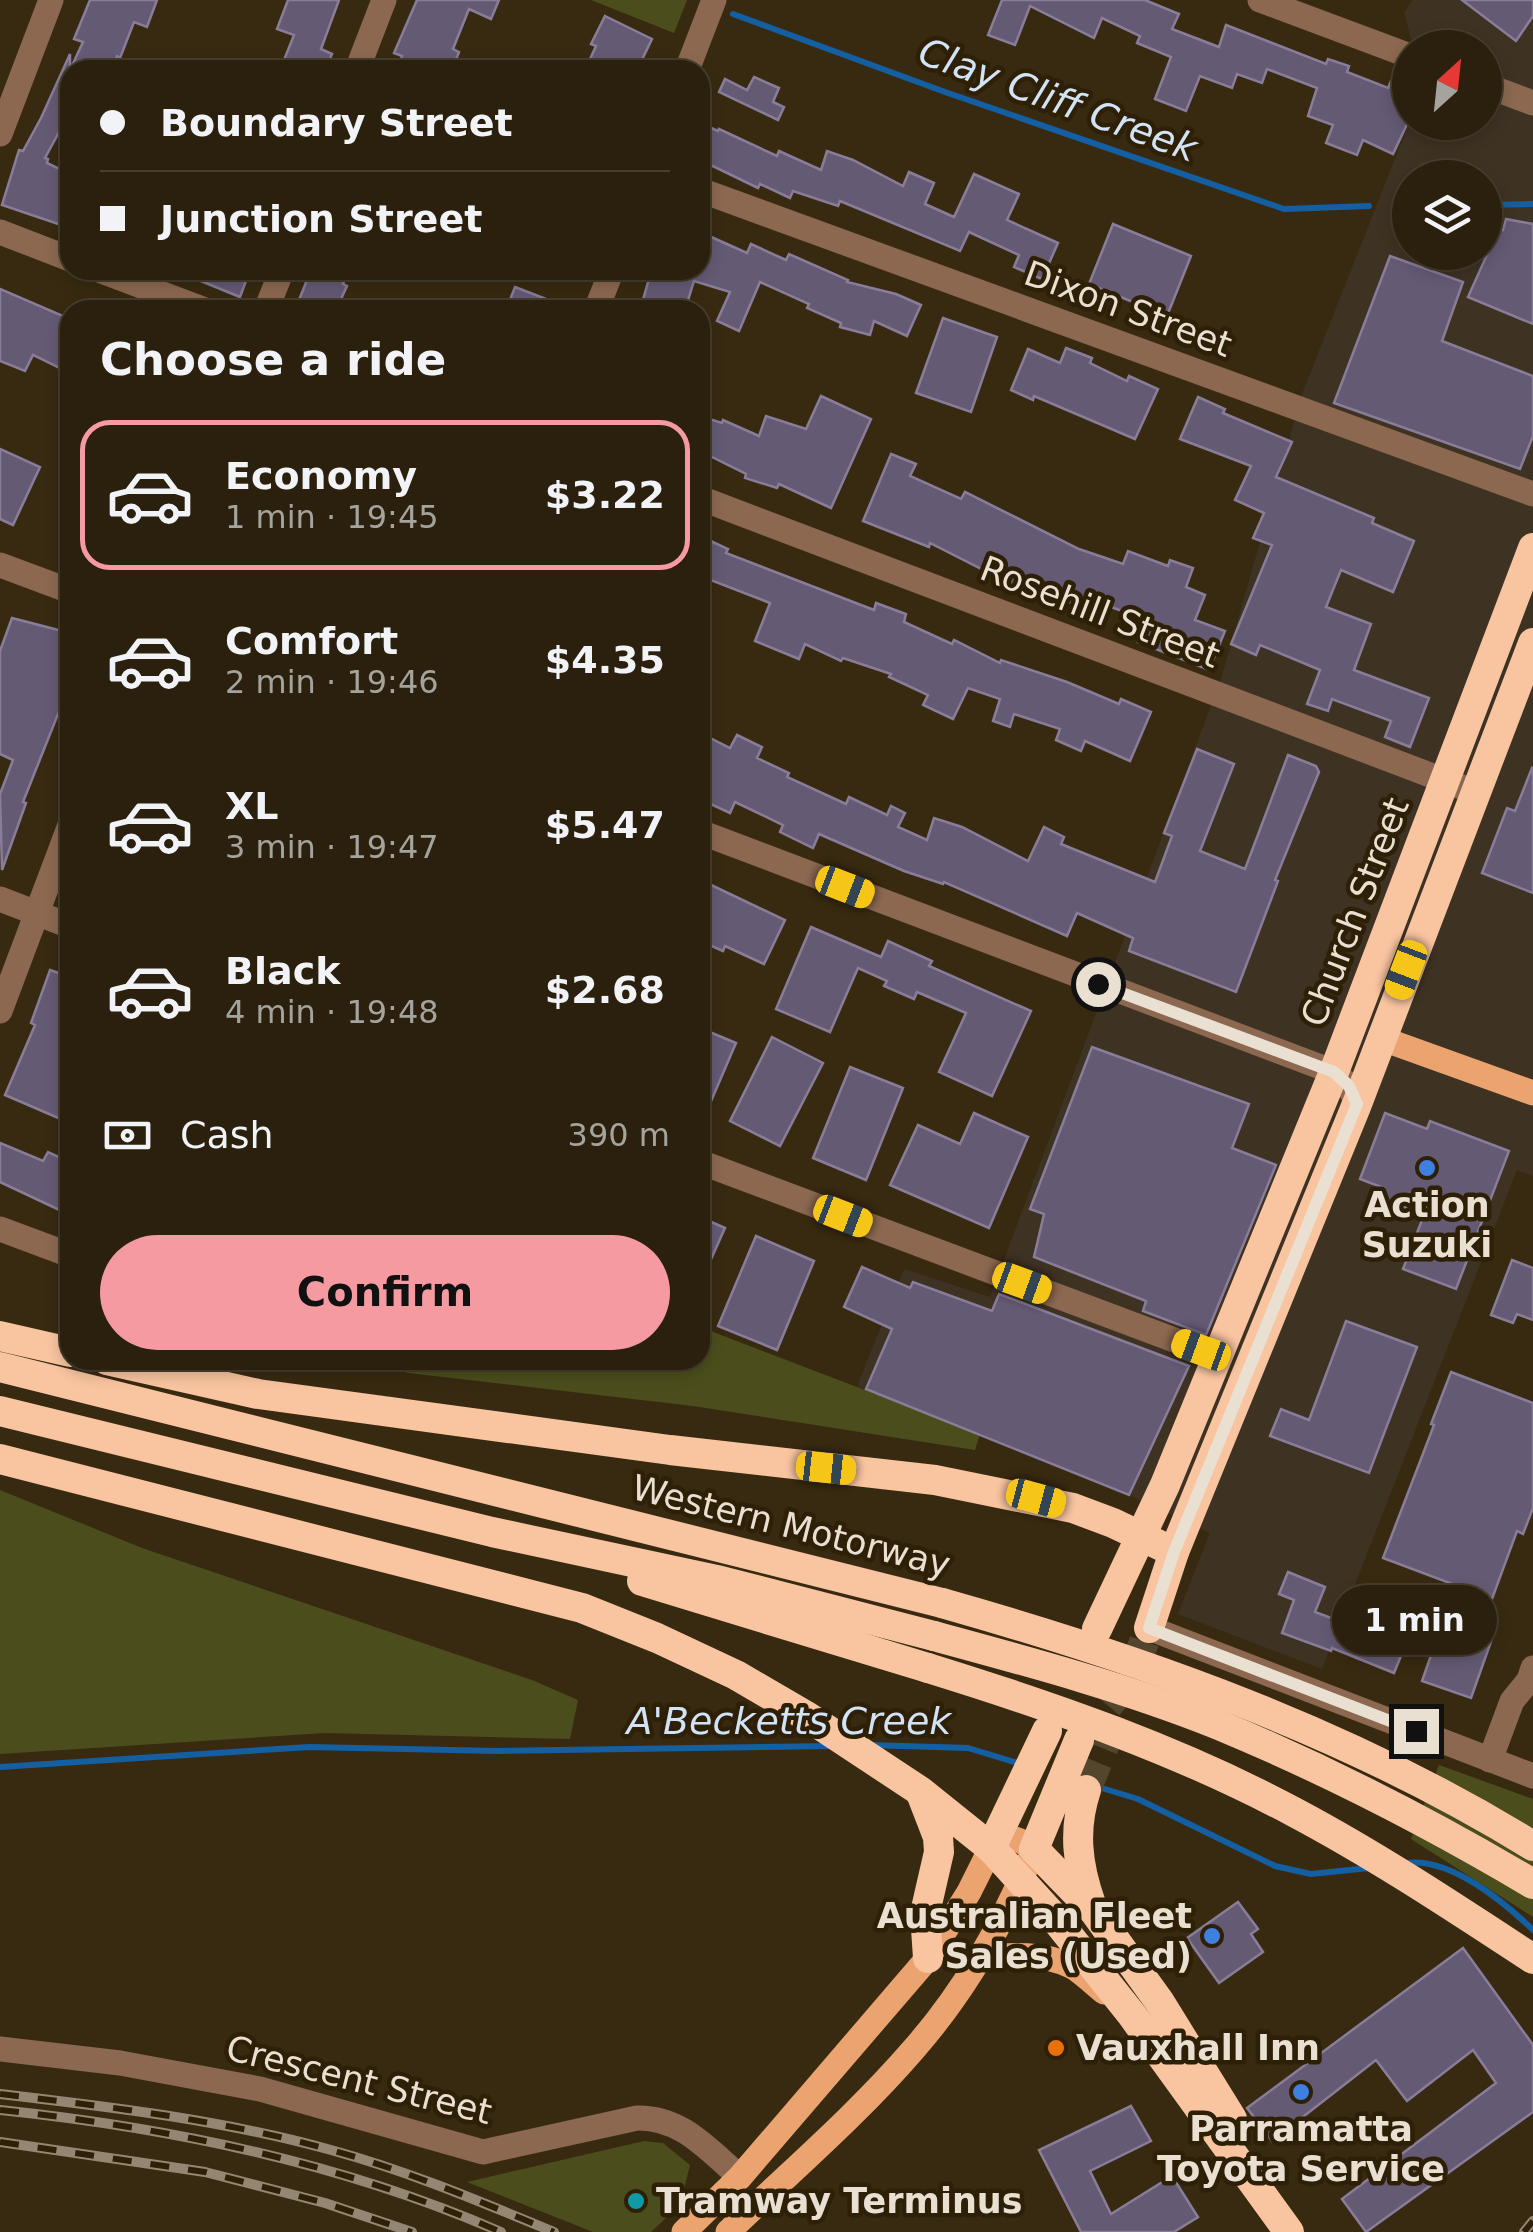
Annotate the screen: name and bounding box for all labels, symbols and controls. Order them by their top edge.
water label: Clay Cliff Creek [913,29,1205,171]
north arrow [1392,30,1502,140]
map controls [1392,30,1502,270]
text: Boundary Street [160,101,513,145]
button: layers [1392,160,1502,270]
text: Junction Street [160,197,482,241]
street label: Dixon Street [1019,253,1237,365]
text: Choose a ride [100,333,446,386]
icon: car [105,450,195,540]
text: Economy [225,454,417,498]
text: $3.22 [545,473,665,517]
text: 1 min · 19:45 [225,498,439,536]
street label: Rosehill Street [975,548,1225,676]
icon: car [105,615,195,705]
text: Comfort [225,619,398,663]
text: $4.35 [545,638,665,682]
text: 2 min · 19:46 [225,663,439,701]
icon: car [105,780,195,870]
text: XL [225,784,279,828]
street label: Church Street [1293,792,1417,1032]
text: $5.47 [545,803,665,847]
text: 3 min · 19:47 [225,828,439,866]
car [812,862,878,912]
car [1381,937,1431,1003]
icon: car [105,945,195,1035]
text: Black [225,949,340,993]
route start [1076,962,1121,1007]
text: $2.68 [545,968,665,1012]
text: 4 min · 19:48 [225,993,439,1031]
icon: cash [100,1108,155,1163]
text: Cash [180,1113,274,1157]
text: 390 m [568,1116,670,1154]
marker: Action Suzuki [1416,1157,1438,1179]
place label: Action Suzuki [1362,1185,1492,1265]
car [810,1191,876,1241]
button: Confirm [100,1235,670,1350]
car [989,1259,1055,1307]
car [1168,1326,1234,1374]
car [795,1450,857,1486]
street label: Western Motorway [628,1467,954,1585]
car [1003,1476,1069,1520]
callout: 1 min [1334,1586,1498,1656]
text: 1 min [1364,1601,1465,1639]
water label: A'Becketts Creek [624,1699,953,1743]
route end [1394,1709,1439,1754]
place label: Australian Fleet Sales (Used) [877,1896,1192,1976]
marker: Australian Fleet Sales (Used) [1201,1925,1223,1947]
street label: Crescent Street [222,2028,496,2132]
place label: Vauxhall Inn [1076,2028,1320,2068]
marker: Vauxhall Inn [1045,2037,1067,2059]
marker: Parramatta Toyota Service [1290,2081,1312,2103]
place label: Parramatta Toyota Service [1157,2109,1445,2189]
place label: Tramway Terminus [656,2181,1023,2221]
marker: Tramway Terminus [625,2190,647,2212]

